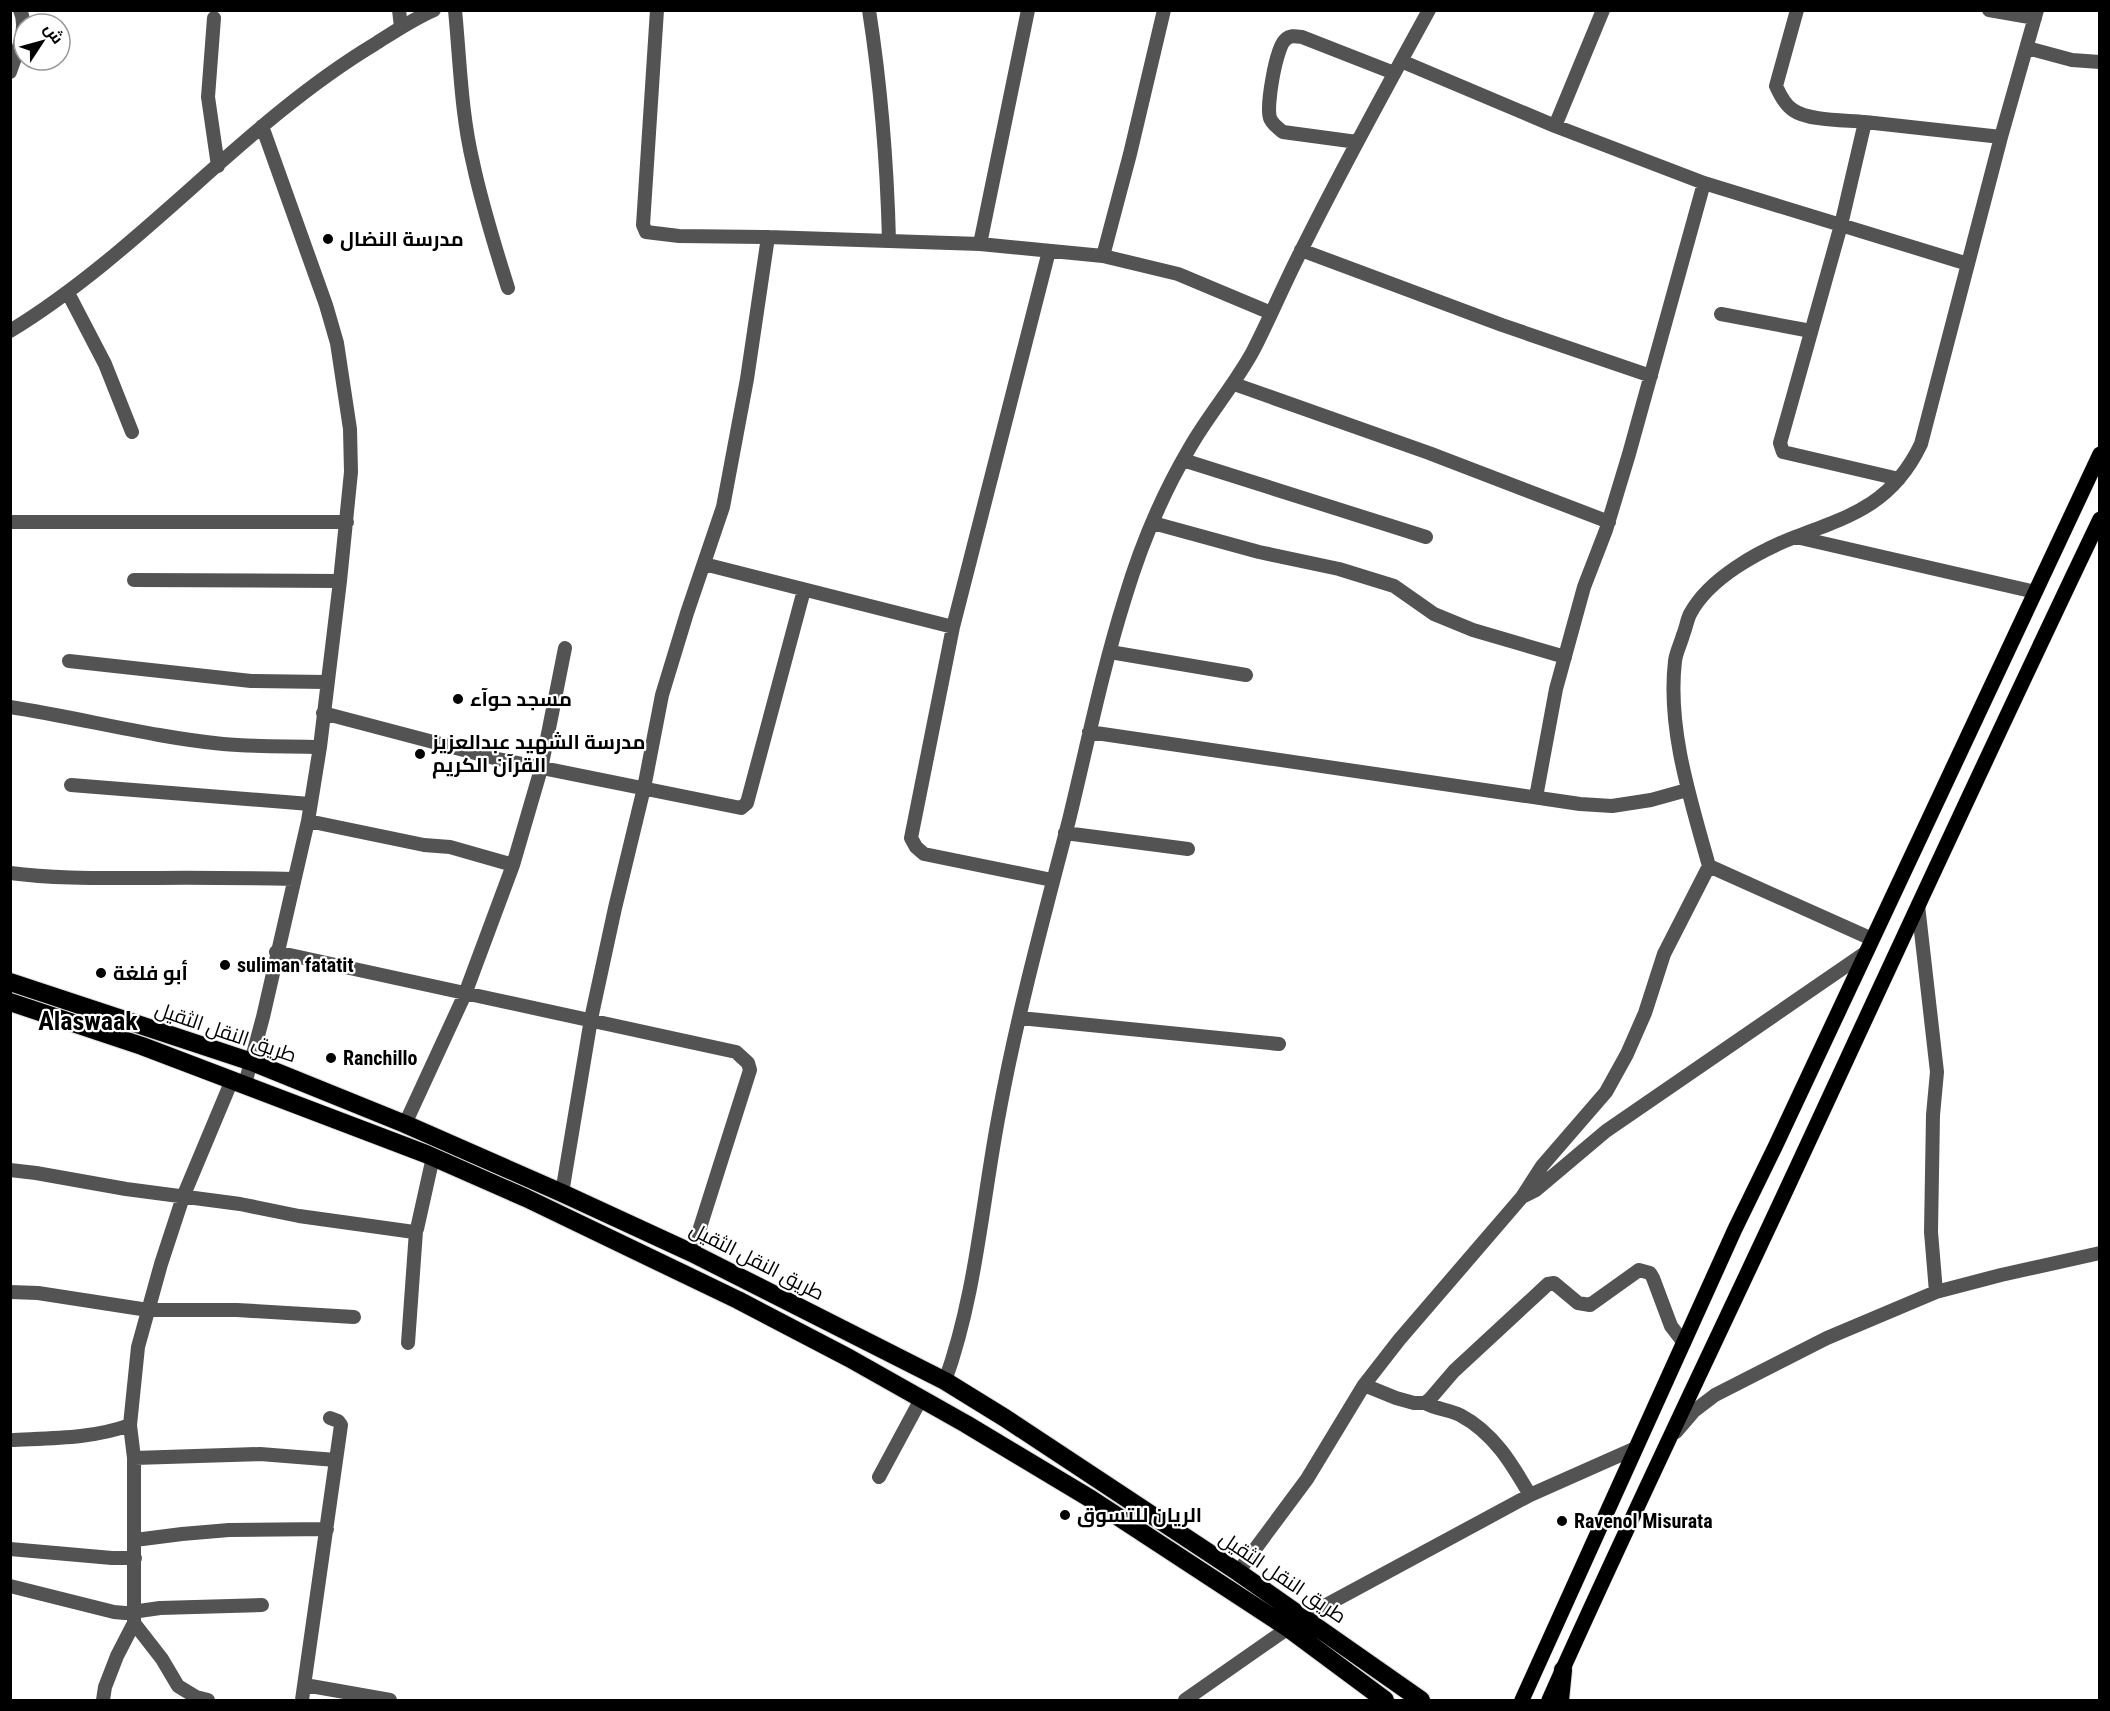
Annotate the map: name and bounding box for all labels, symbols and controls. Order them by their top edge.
north arrow [12,12,72,72]
text: ش [40,20,67,47]
place label: مدرسة النضال [340,227,464,251]
marker: مدرسة النضال [321,232,335,246]
place label: مسجد حوآء [470,687,572,711]
marker: مسجد حوآء [451,692,465,706]
place label: مدرسة الشهيد عبدالعزيز القرآن الكريم [431,730,646,779]
marker: مدرسة الشهيد عبدالعزيز القرآن الكريم [413,747,427,761]
place label: suliman fatatit [237,953,354,977]
marker: suliman fatatit [218,958,232,972]
place label: أبو فلغة [113,959,188,985]
marker: أبو فلغة [94,966,108,980]
street label: طريق النقل الثقيل [152,997,300,1068]
district label: Alaswaak [38,1006,138,1036]
place label: Ranchillo [343,1046,417,1070]
marker: Ranchillo [324,1051,338,1065]
street label: طريق النقل الثقيل [685,1217,828,1306]
place label: الريان للتسوق [1077,1503,1202,1528]
marker: الريان للتسوق [1058,1508,1072,1522]
place label: Ravenol Misurata [1574,1509,1713,1533]
marker: Ravenol Misurata [1555,1514,1569,1528]
street label: طريق النقل الثقيل [1214,1526,1351,1629]

